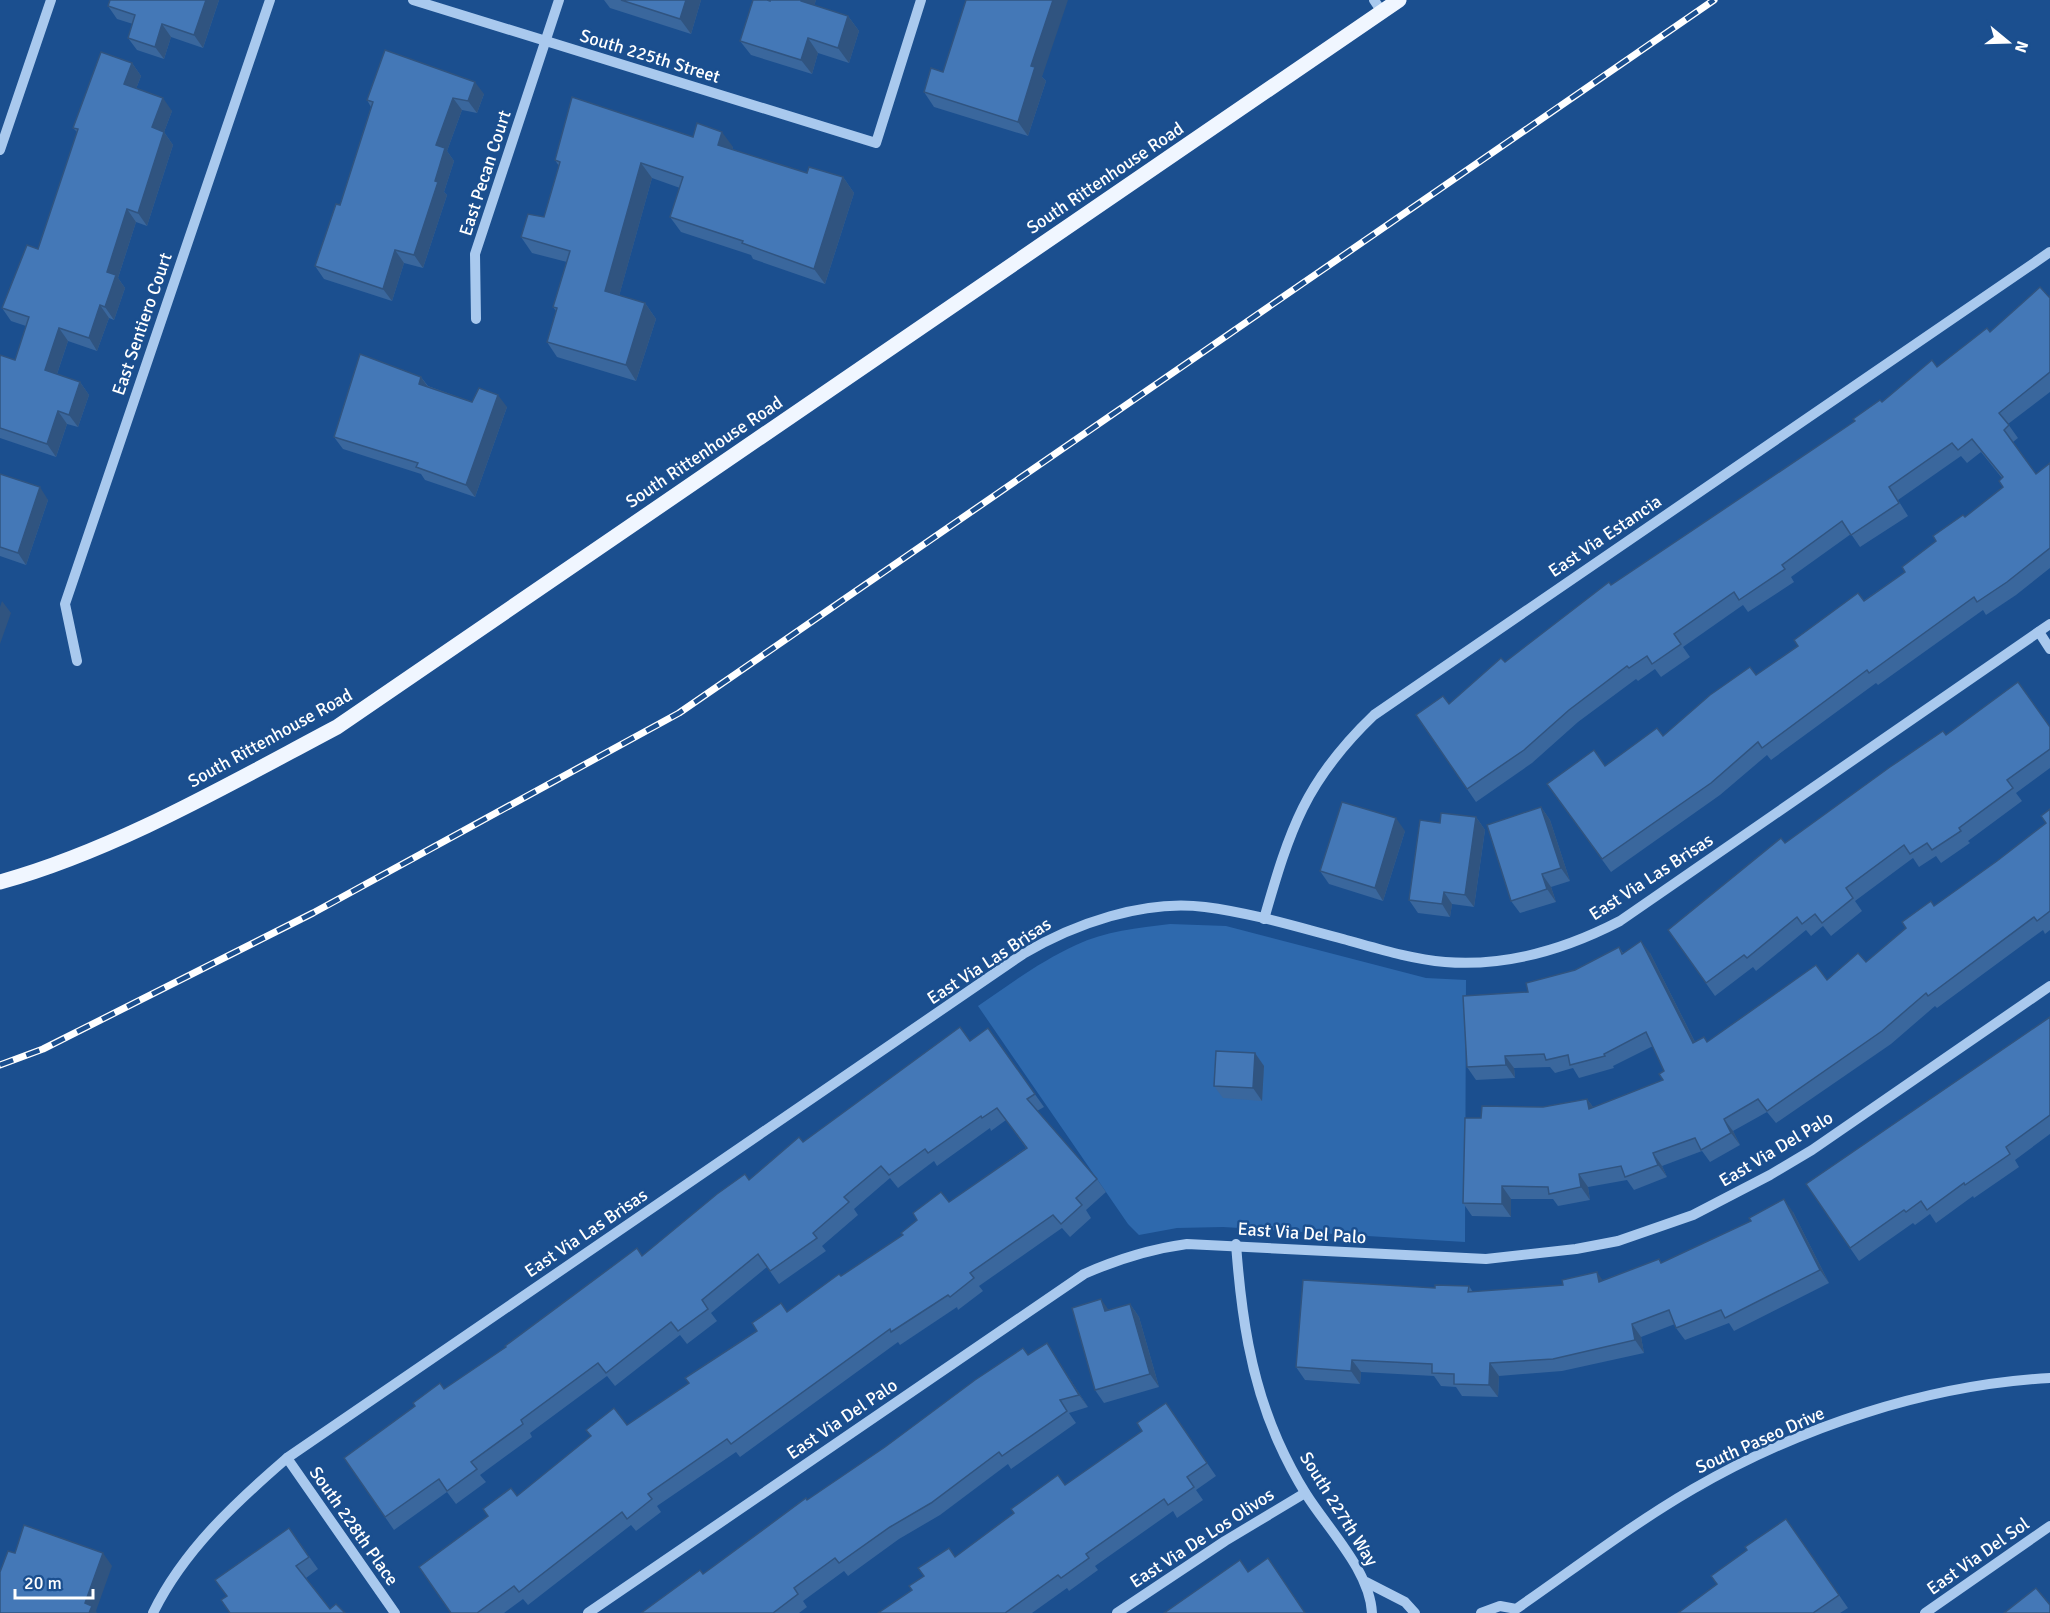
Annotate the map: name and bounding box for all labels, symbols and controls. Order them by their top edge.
north arrow [1978,12,2038,72]
street label: South 225th Street [577,24,723,88]
text: N [2010,38,2033,55]
street label: East Pecan Court [454,107,516,239]
street label: South Rittenhouse Road [1022,117,1188,239]
street label: East Sentiero Court [107,250,177,398]
street label: South Rittenhouse Road [621,391,787,513]
street label: East Via Estancia [1544,490,1666,582]
street label: South Rittenhouse Road [184,684,356,792]
street label: East Via Las Brisas [1585,829,1717,925]
street label: East Via Las Brisas [923,913,1055,1009]
street label: East Via Del Palo [1715,1106,1837,1192]
street label: East Via Las Brisas [521,1184,652,1282]
street label: East Via Del Palo [1237,1218,1367,1248]
street label: East Via Del Palo [782,1374,902,1464]
street label: South Paseo Drive [1692,1402,1828,1478]
street label: South 227th Way [1295,1448,1383,1571]
street label: South 228th Place [305,1462,403,1590]
street label: East Via De Los Olivos [1126,1483,1278,1593]
street label: East Via Del Sol [1922,1513,2034,1599]
scale bar [15,1562,93,1600]
text: 20 m [24,1572,62,1594]

